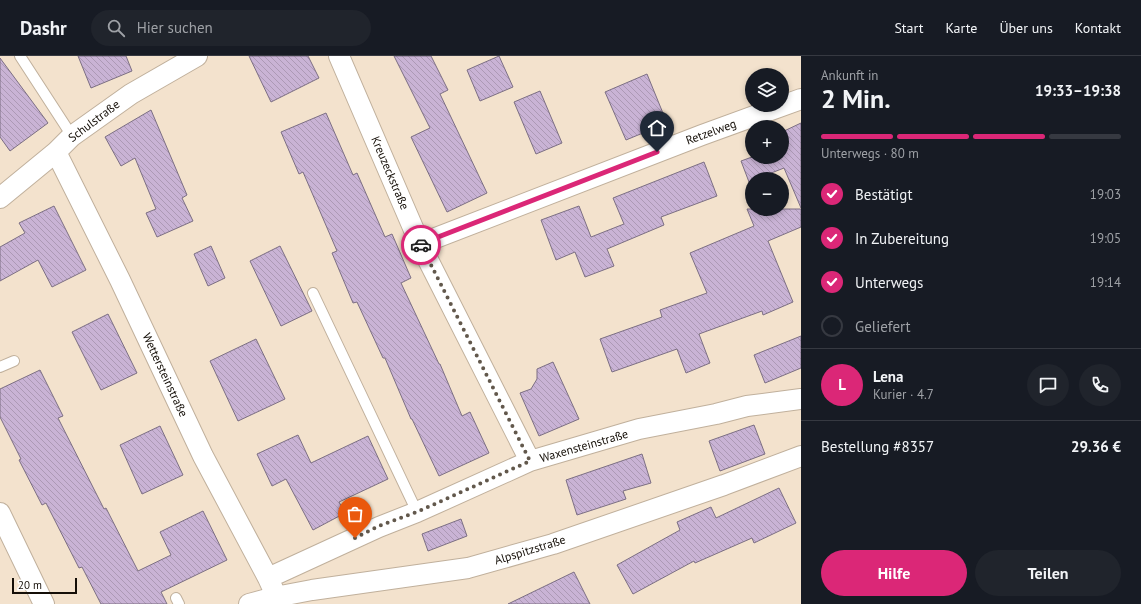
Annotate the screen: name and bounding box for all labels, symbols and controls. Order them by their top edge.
search box [91,10,371,46]
text: Dashr [20,16,67,40]
icon: search [105,17,127,39]
text: Hier suchen [137,18,213,37]
text: Start [894,19,923,37]
text: Karte [945,19,977,37]
text: Über uns [999,19,1053,37]
text: Kontakt [1075,19,1121,37]
text: Ankunft in [821,67,878,84]
map controls [745,68,789,216]
button: layers [745,68,789,112]
text: 19:33–19:38 [1035,81,1121,100]
text: 2 Min. [821,82,891,115]
street label: Schulstraße [65,96,122,145]
pin [640,111,674,152]
street label: Retzelweg [684,115,738,148]
icon: home [646,117,668,139]
button: + [745,120,789,164]
street label: Kreuzeckstraße [368,134,413,212]
text: Unterwegs · 80 m [821,145,919,162]
button: − [745,172,789,216]
icon: check [821,183,843,205]
text: Bestätigt [855,185,912,204]
text: 19:03 [1090,186,1121,203]
courier [401,225,441,265]
icon: check [821,227,843,249]
text: In Zubereitung [855,229,949,248]
text: 19:05 [1090,230,1121,247]
icon: car [410,234,432,256]
icon: check [821,271,843,293]
text: Unterwegs [855,273,923,292]
text: 19:14 [1090,274,1121,291]
text: Geliefert [855,317,911,336]
street label: Wettersteinstraße [139,330,191,419]
button: chat [1027,364,1069,406]
button: phone [1079,364,1121,406]
text: Lena [873,367,903,386]
text: L [838,375,846,394]
text: Kurier · 4.7 [873,386,934,403]
street label: Waxensteinstraße [538,426,630,465]
text: Bestellung #8357 [821,437,934,456]
text: 29.36 € [1071,437,1121,456]
pin [338,497,372,538]
icon: bag [344,503,366,525]
street label: Alpspitzstraße [492,532,567,567]
button: Hilfe [821,550,967,596]
button: Teilen [975,550,1121,596]
scale bar [12,576,77,595]
text: 20 m [18,578,42,592]

